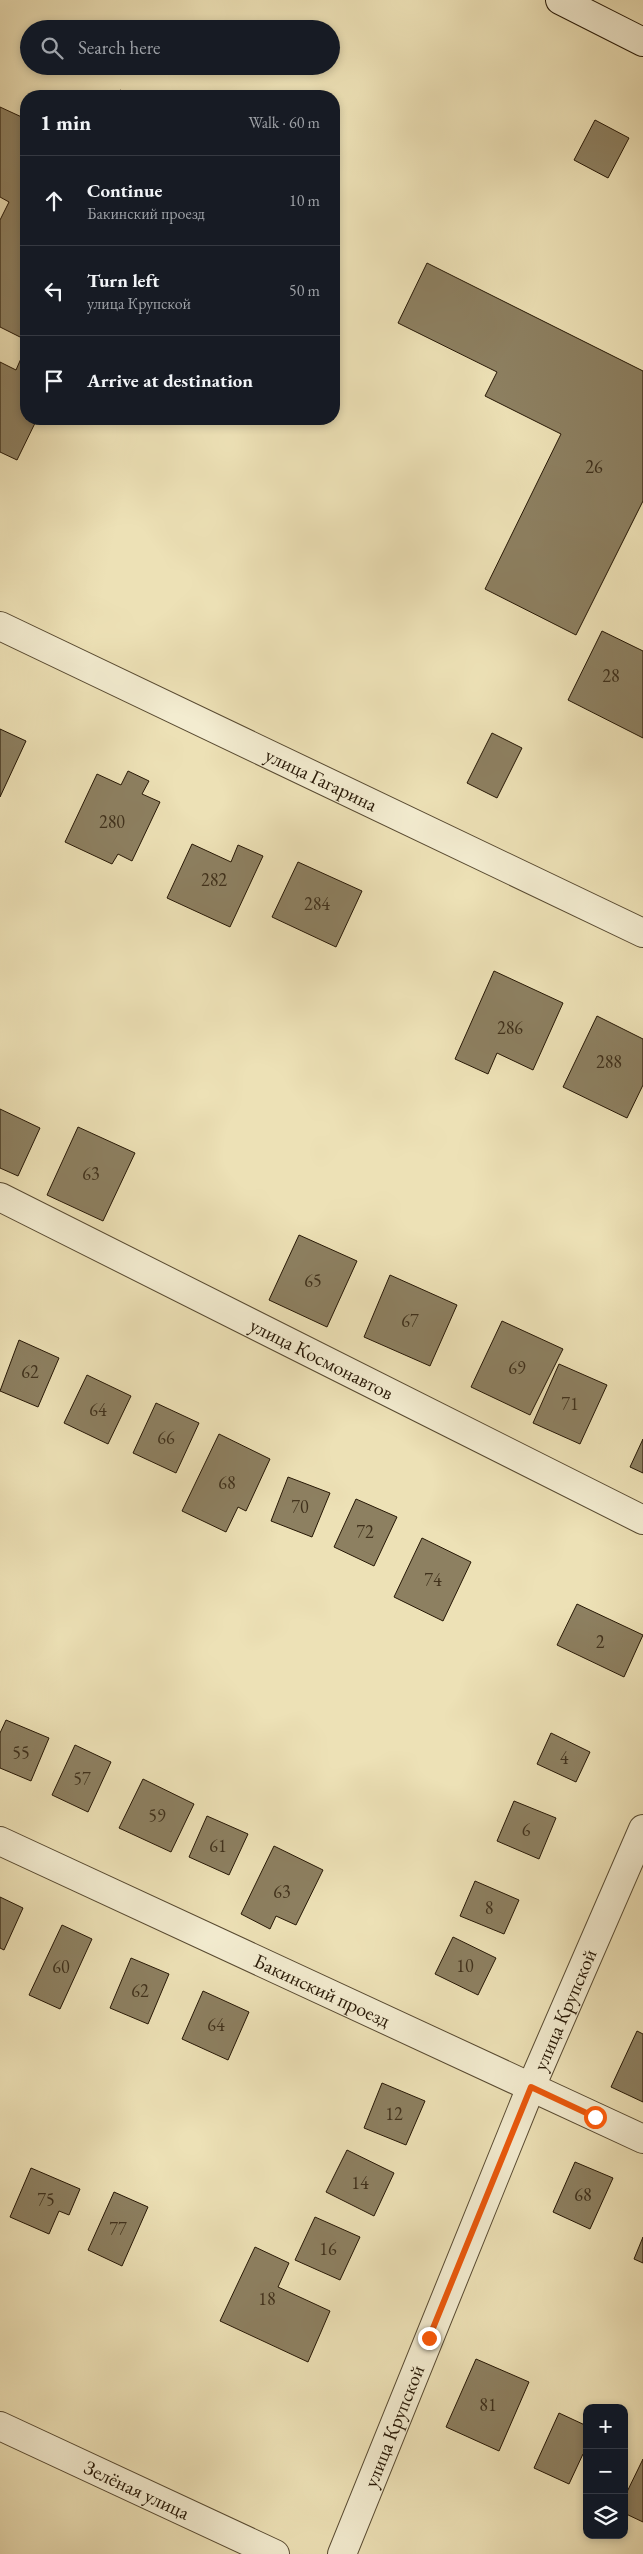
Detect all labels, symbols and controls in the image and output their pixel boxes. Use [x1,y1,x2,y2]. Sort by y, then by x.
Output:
search box [20,20,340,75]
icon: search [38,34,66,62]
text: Search here [78,35,160,60]
text: 1 min [40,109,91,136]
text: Walk · 60 m [249,112,320,133]
text: Continue [87,178,162,203]
icon: ahead [40,187,68,215]
text: 10 m [289,190,320,211]
text: Бакинский проезд [87,203,205,224]
text: Turn left [87,268,159,293]
icon: left [40,277,68,305]
text: 50 m [289,280,320,301]
text: улица Крупской [87,293,191,314]
icon: arrive [40,367,68,395]
text: Arrive at destination [87,368,253,393]
house number: 26 [585,455,603,478]
house number: 28 [602,664,620,687]
street label: улица Гагарина [261,742,382,817]
house number: 280 [99,810,125,833]
house number: 282 [201,868,227,891]
house number: 284 [304,892,330,915]
house number: 286 [497,1016,523,1039]
house number: 288 [596,1050,622,1073]
house number: 63 [82,1162,100,1185]
house number: 65 [304,1269,322,1292]
house number: 67 [401,1309,419,1332]
street label: улица Космонавтов [245,1312,398,1406]
house number: 69 [508,1356,526,1379]
house number: 62 [21,1360,39,1383]
house number: 71 [561,1392,579,1415]
house number: 64 [89,1398,107,1421]
house number: 66 [157,1426,175,1449]
house number: 68 [218,1471,236,1494]
house number: 70 [291,1495,309,1518]
house number: 72 [356,1520,374,1543]
house number: 74 [424,1568,442,1591]
house number: 2 [596,1630,605,1653]
house number: 55 [12,1741,30,1764]
house number: 4 [560,1746,569,1769]
house number: 57 [73,1767,91,1790]
house number: 59 [148,1804,166,1827]
house number: 6 [522,1818,531,1841]
house number: 61 [209,1834,227,1857]
house number: 63 [273,1880,291,1903]
house number: 8 [485,1896,493,1919]
street label: улица Крупской [527,1944,603,2075]
street label: Бакинский проезд [250,1947,394,2033]
house number: 10 [456,1954,474,1977]
house number: 60 [52,1955,70,1978]
house number: 62 [131,1979,149,2002]
house number: 64 [207,2013,225,2036]
house number: 12 [385,2102,403,2125]
route start [584,2106,607,2129]
house number: 14 [351,2171,369,2194]
house number: 68 [574,2183,592,2206]
house number: 75 [37,2188,55,2211]
house number: 77 [109,2217,127,2240]
house number: 16 [319,2237,337,2260]
house number: 18 [258,2287,276,2310]
route end [418,2327,441,2350]
street label: улица Крупской [357,2360,430,2491]
house number: 81 [479,2393,497,2416]
map controls [583,2404,628,2539]
button: + [583,2404,628,2449]
button: − [583,2449,628,2494]
street label: Зелёная улица [80,2454,194,2525]
button: layers [583,2494,628,2539]

